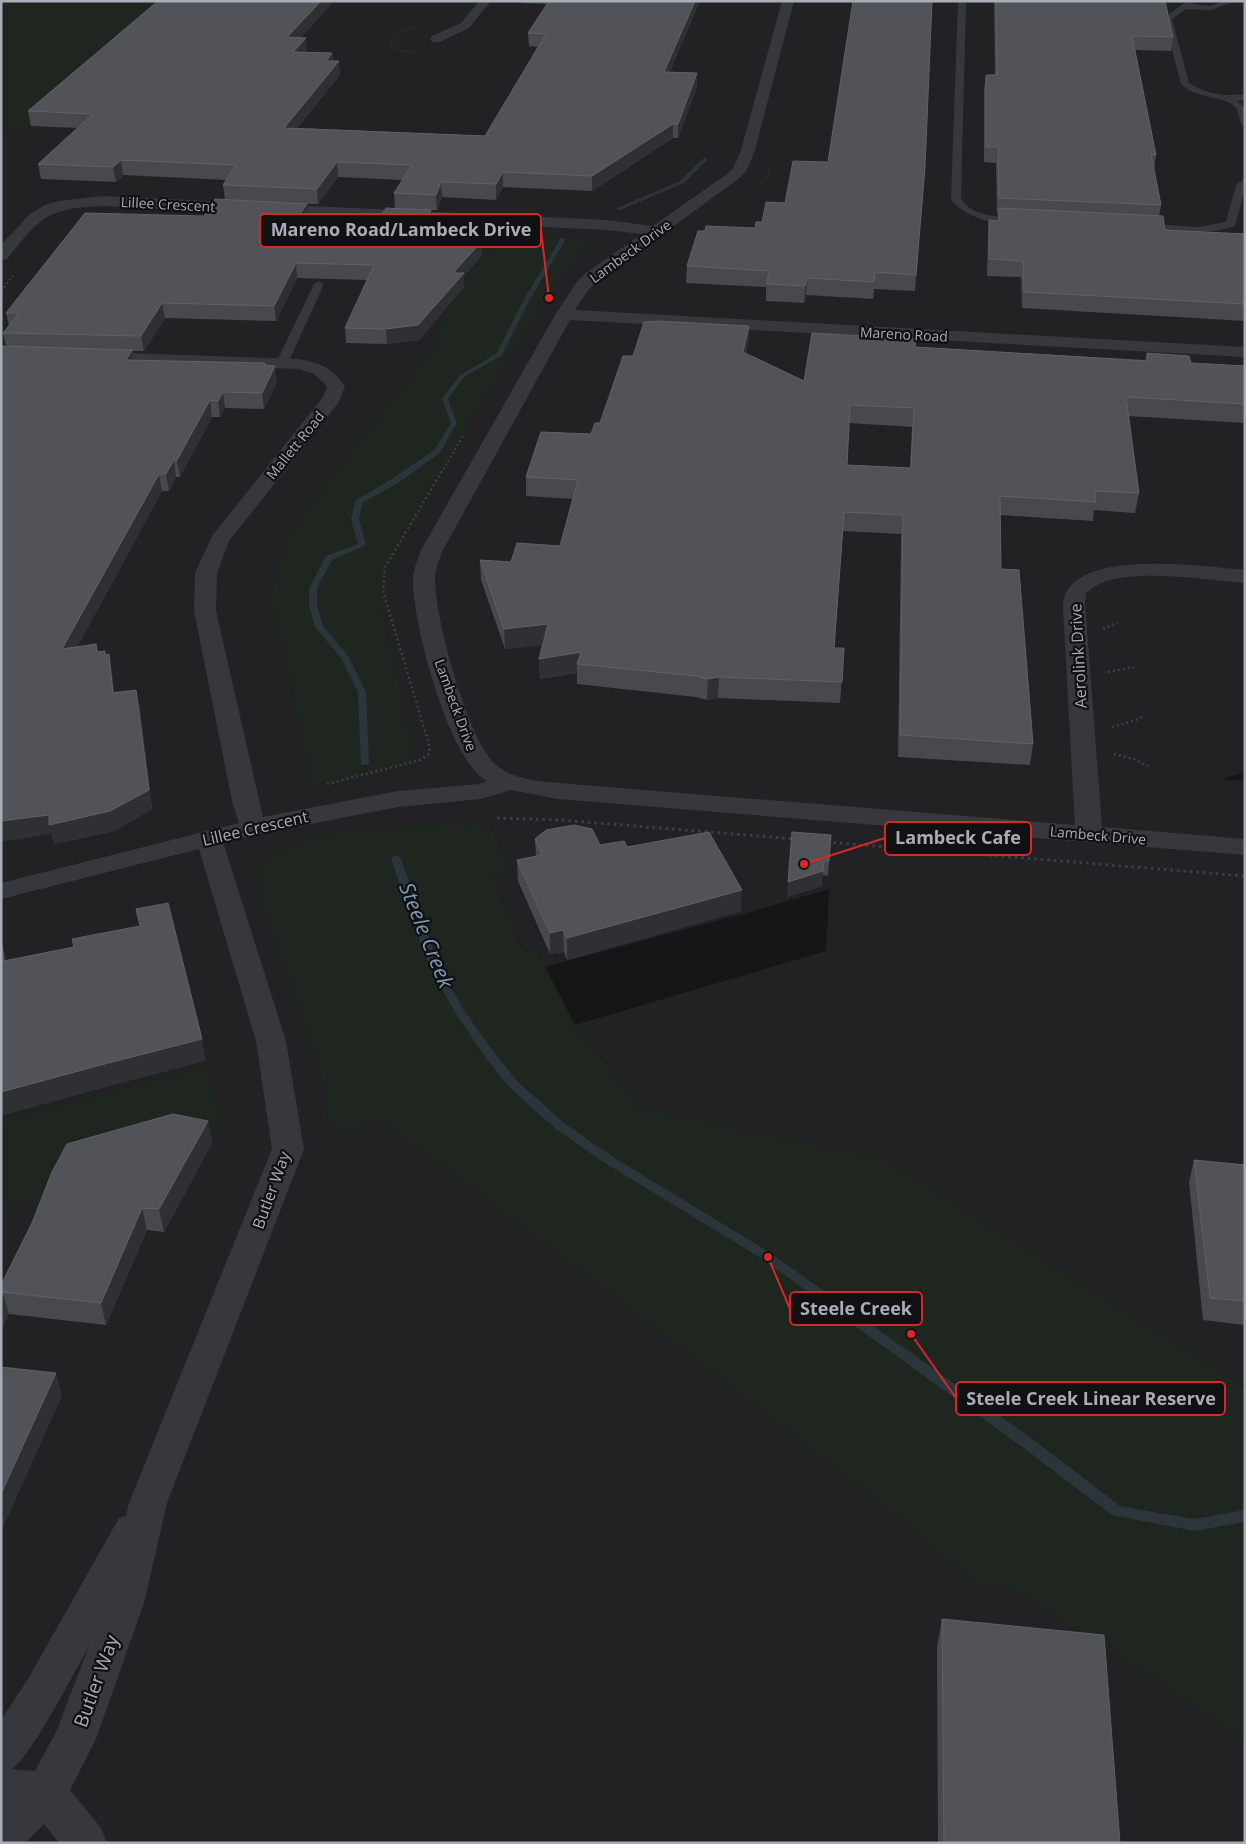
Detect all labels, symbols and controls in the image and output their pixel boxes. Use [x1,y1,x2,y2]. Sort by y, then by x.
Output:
street label: Lillee Crescent [120,192,216,216]
callout: Mareno Road/Lambeck Drive [260,214,541,247]
street label: Lambeck Drive [585,215,675,287]
text: Mareno Road/Lambeck Drive [271,217,531,241]
street label: Mareno Road [860,322,948,346]
street label: Mallett Road [262,407,328,483]
street label: Aerolink Drive [1064,603,1092,709]
street label: Lambeck Drive [431,656,481,754]
street label: Lillee Crescent [200,805,310,851]
street label: Lambeck Drive [1049,821,1147,849]
callout: Lambeck Cafe [885,822,1031,855]
text: Lambeck Cafe [895,825,1021,849]
water label: Steele Creek [393,878,461,993]
street label: Butler Way [247,1147,296,1232]
callout: Steele Creek [790,1292,922,1325]
text: Steele Creek [800,1296,913,1320]
callout: Steele Creek Linear Reserve [956,1382,1225,1415]
text: Steele Creek Linear Reserve [966,1386,1216,1410]
street label: Butler Way [67,1631,125,1731]

